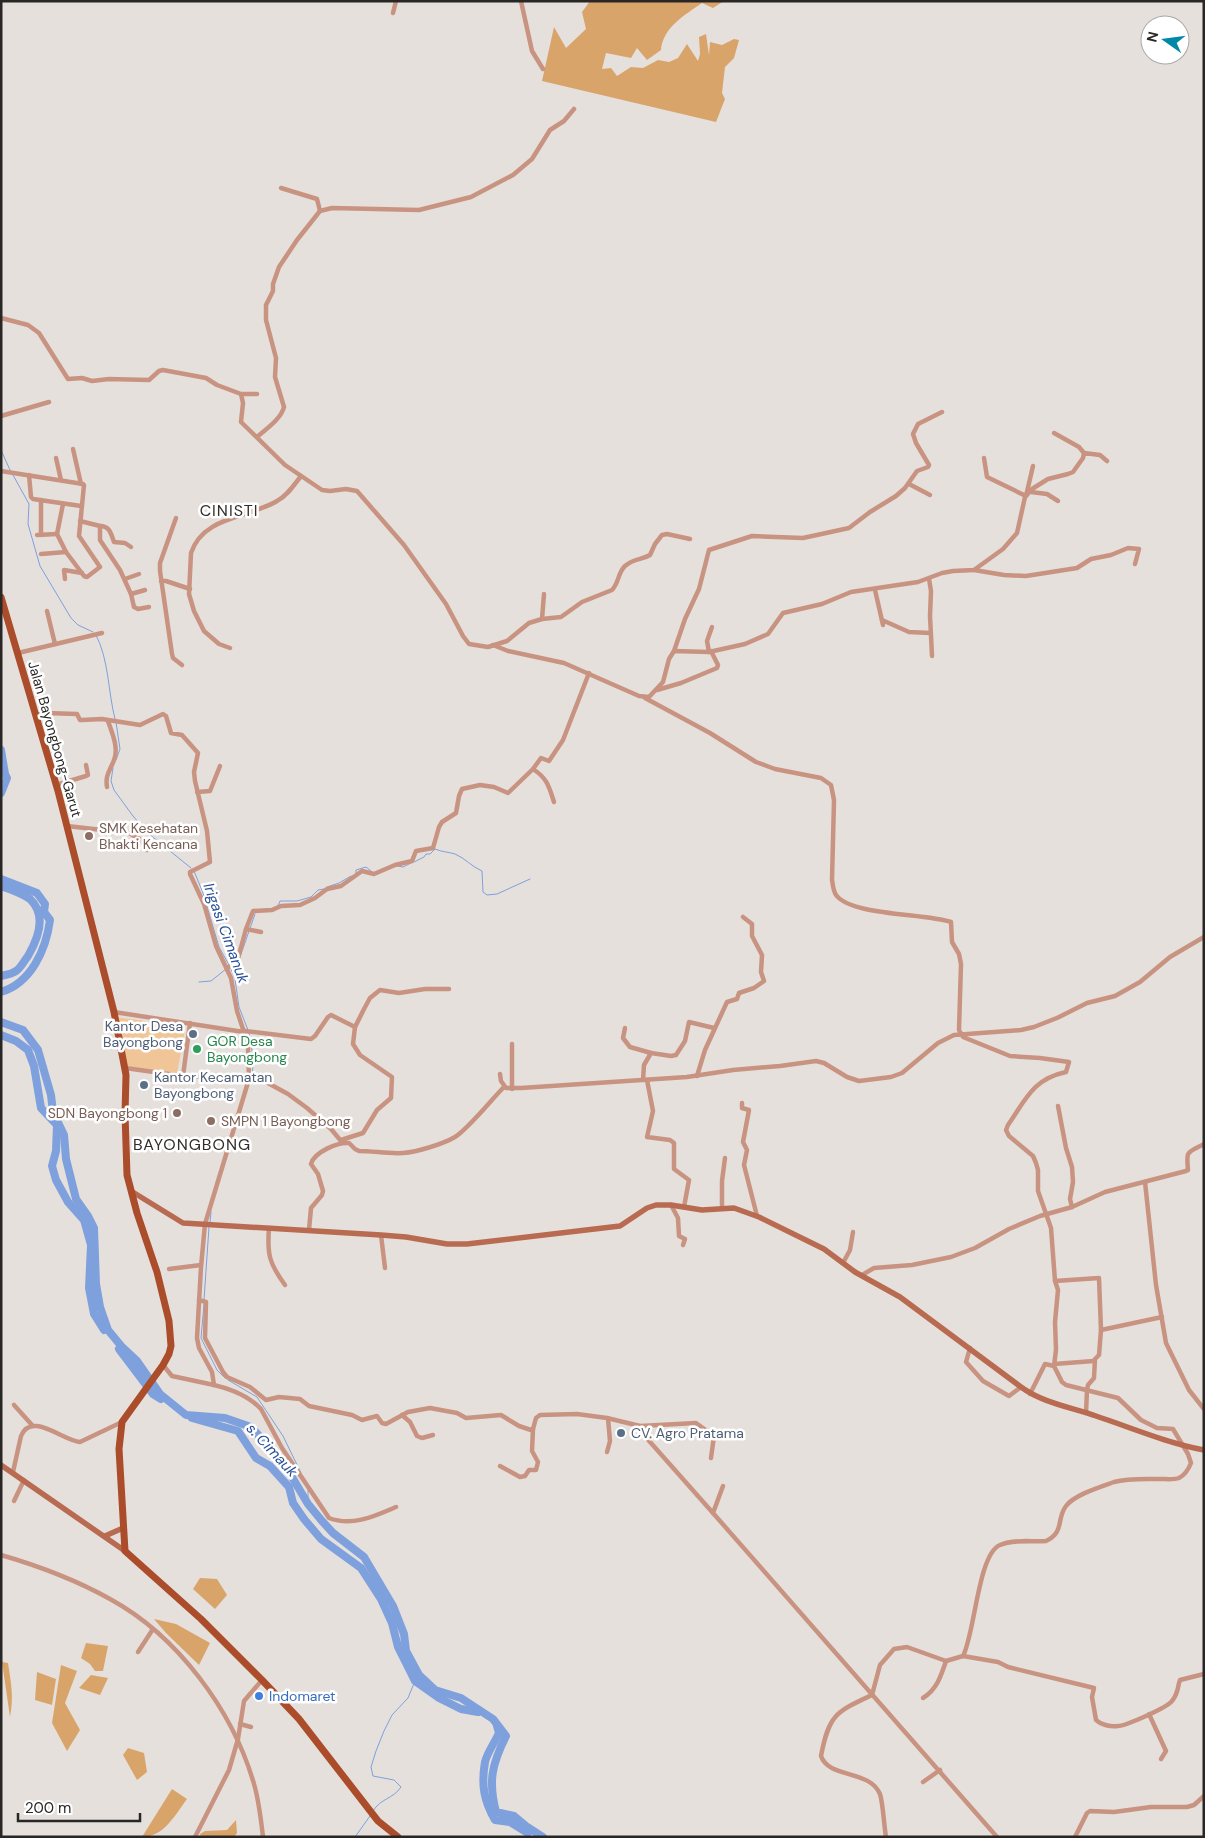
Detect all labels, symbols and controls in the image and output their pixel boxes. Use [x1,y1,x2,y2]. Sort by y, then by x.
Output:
north arrow [1140,15,1190,65]
text: N [1142,30,1162,44]
district label: CINISTI [200,500,258,521]
street label: Jalan Bayongbong-Garut [24,659,86,819]
place label: SMK Kesehatan Bhakti Kencana [99,819,198,853]
marker: SMK Kesehatan Bhakti Kencana [83,830,95,842]
water label: Irigasi Cimanuk [199,880,254,986]
place label: Kantor Desa Bayongbong [103,1017,183,1051]
marker: Kantor Desa Bayongbong [187,1028,199,1040]
place label: GOR Desa Bayongbong [207,1032,287,1066]
marker: GOR Desa Bayongbong [191,1043,203,1055]
place label: Kantor Kecamatan Bayongbong [154,1068,272,1102]
marker: Kantor Kecamatan Bayongbong [138,1079,150,1091]
place label: SDN Bayongbong 1 [48,1104,167,1122]
marker: SDN Bayongbong 1 [171,1107,183,1119]
place label: SMPN 1 Bayongbong [221,1112,351,1130]
marker: SMPN 1 Bayongbong [205,1115,217,1127]
district label: BAYONGBONG [133,1134,251,1155]
water label: s. Cimauk [242,1419,302,1482]
place label: CV. Agro Pratama [631,1424,744,1442]
marker: CV. Agro Pratama [615,1427,627,1439]
place label: Indomaret [269,1687,336,1705]
marker: Indomaret [253,1690,265,1702]
scale bar [18,1790,140,1822]
text: 200 m [25,1798,71,1818]

